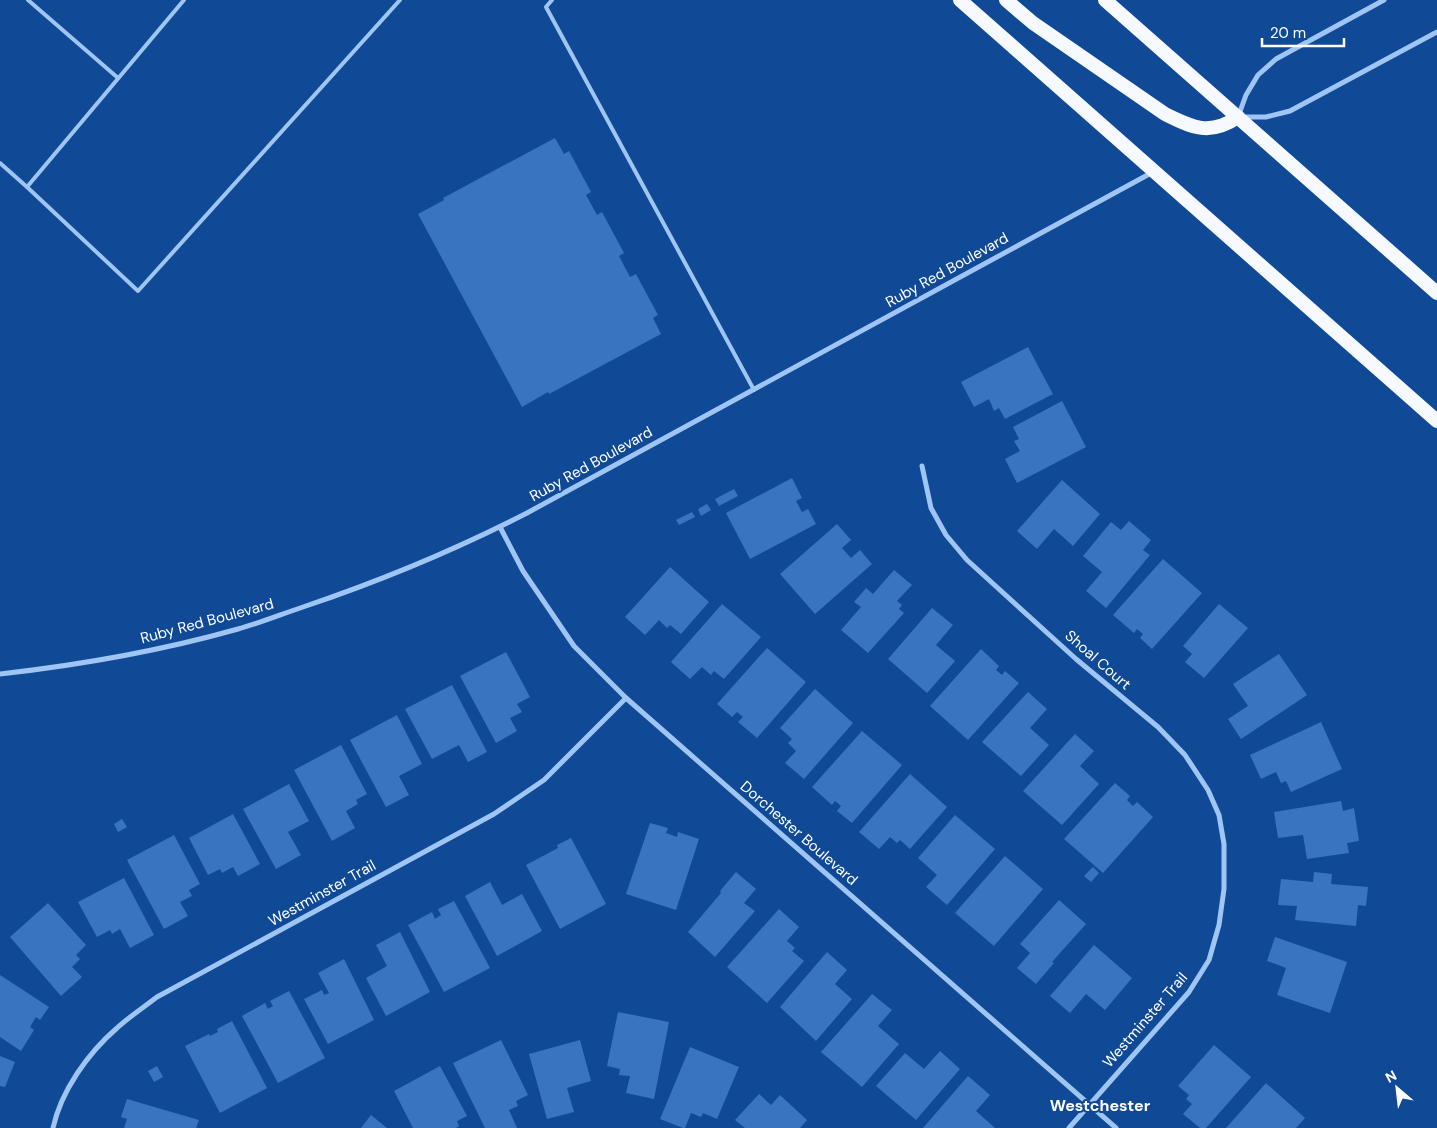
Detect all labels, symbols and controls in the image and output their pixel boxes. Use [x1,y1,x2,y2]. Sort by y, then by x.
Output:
scale bar [1262,15,1344,47]
text: 20 m [1270,23,1306,43]
street label: Ruby Red Boulevard [882,228,1012,312]
street label: Ruby Red Boulevard [526,422,656,506]
street label: Ruby Red Boulevard [138,594,276,648]
street label: Shoal Court [1061,626,1135,694]
street label: Dorchester Boulevard [736,776,862,890]
street label: Westminster Trail [265,855,379,931]
street label: Westminster Trail [1098,968,1192,1072]
north arrow [1372,1063,1422,1113]
text: N [1382,1066,1400,1087]
district label: Westchester [1050,1095,1151,1116]

